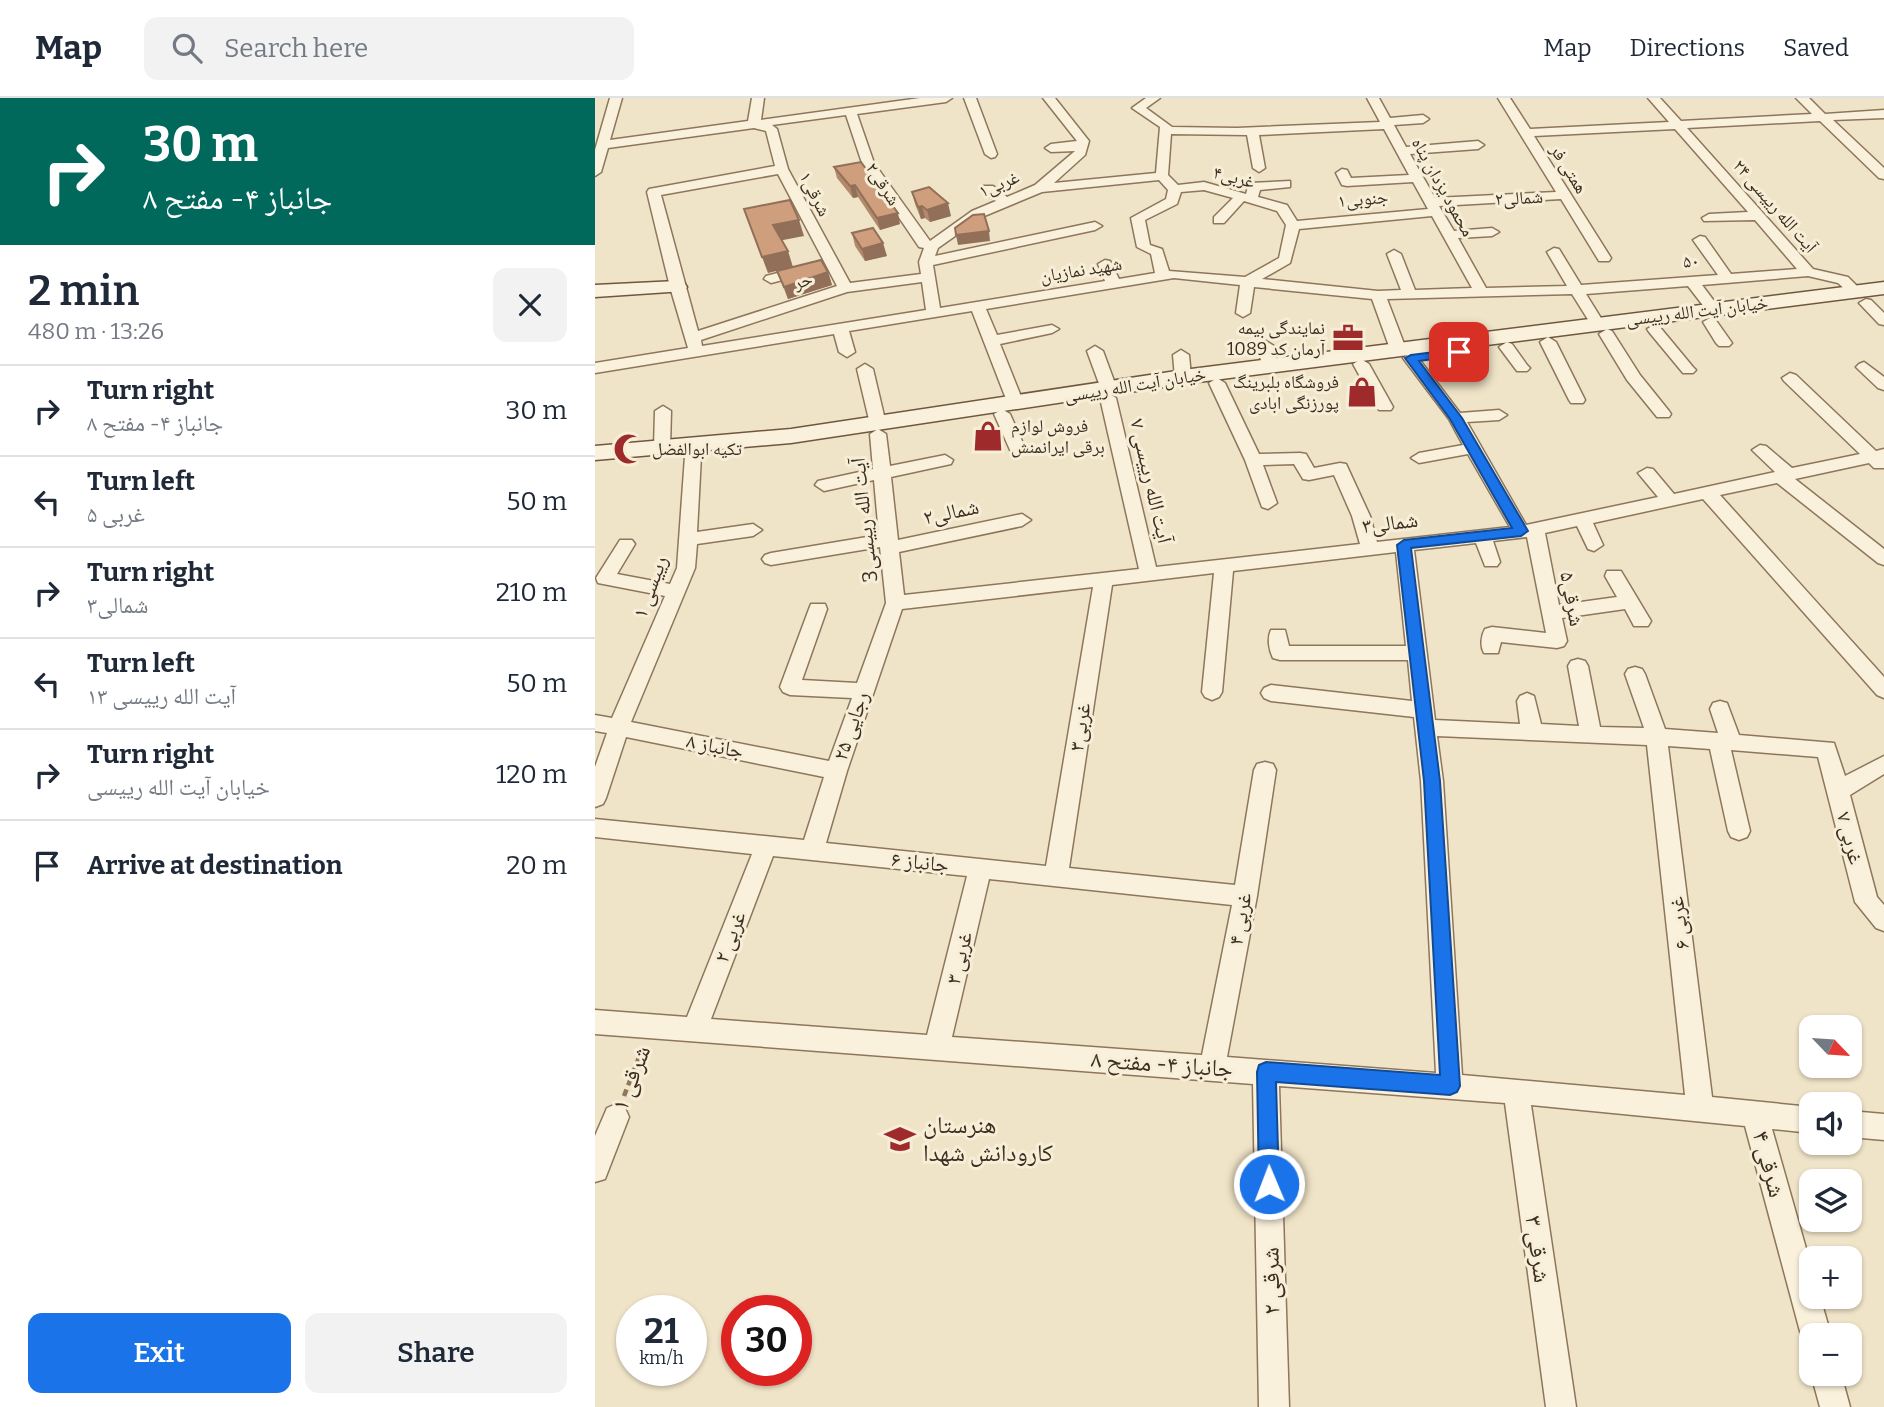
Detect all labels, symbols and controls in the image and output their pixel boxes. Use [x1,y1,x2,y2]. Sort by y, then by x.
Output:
search box [144,17,634,80]
text: Map [35,28,102,68]
icon: search [168,29,206,67]
text: Search here [224,33,368,64]
text: Map [1543,34,1592,62]
text: Directions [1630,34,1745,62]
text: Saved [1783,34,1849,62]
text: 30 m [143,115,258,174]
icon: right [28,126,119,217]
street label: محمود یزدان پناه [1407,134,1479,240]
street label: همتی فر [1545,139,1593,198]
street label: آیت الله رییسی ۲۴ [1728,155,1822,258]
street label: شرقی۲ [861,158,905,210]
street label: غربی۴ [1211,161,1257,193]
street label: غربی۱ [975,166,1023,202]
street label: شرقی۱ [794,168,836,220]
text: جانباز ۴- مفتح ۸ [143,179,332,217]
street label: جنوبی۱ [1337,186,1389,212]
street label: شمالی۲ [1494,186,1544,210]
street label: ۵۰ [1682,249,1700,273]
street label: شهید نمازیان [1039,253,1123,287]
text: 2 min [28,266,139,316]
button: close [493,268,567,342]
street label: حر [790,268,815,295]
street label: خیابان آیت الله رییسی [1625,291,1769,331]
text: 480 m · 13:26 [28,317,164,345]
place label: نمایندگی بیمه آرمان کد 1089 [1227,317,1325,360]
office icon: نمایندگی بیمه آرمان کد 1089 [1331,321,1365,355]
pin [1429,322,1489,382]
icon: arrive [1440,333,1478,371]
street label: خیابان آیت الله رییسی [1063,363,1207,407]
place label: فروشگاه بلبرینگ پورزنگی ابادی [1233,371,1339,414]
text: Turn right [87,375,214,406]
shop icon: فروشگاه بلبرینگ پورزنگی ابادی [1345,375,1379,409]
icon: right [28,392,66,430]
text: 30 m [506,395,567,426]
text: جانباز ۴- مفتح ۸ [87,409,223,437]
place label: فروش لوازم برقی ایرانمنش [1011,415,1105,458]
street label: آیت الله رییسی ۷ [1124,416,1178,546]
shop icon: فروش لوازم برقی ایرانمنش [971,419,1005,453]
mosque icon: تکیه ابوالفضل [612,432,646,466]
place label: تکیه ابوالفضل [652,438,742,460]
street label: آیت الله رییسی3 [844,456,883,584]
text: Turn left [87,466,195,497]
icon: left [28,483,66,521]
text: 50 m [506,486,567,517]
street label: شمالی۲ [921,493,981,531]
text: غربی ۵ [87,500,145,528]
street label: شمالی۳ [1361,507,1419,539]
street label: رییسی ۱ [627,552,673,622]
text: Turn right [87,557,214,588]
street label: شرقی۵ [1554,570,1590,628]
icon: right [28,574,66,612]
text: 210 m [496,577,567,608]
text: شمالی۳ [87,591,148,619]
text: Turn left [87,648,195,679]
icon: left [28,665,66,703]
text: 50 m [506,668,567,699]
text: آیت الله رییسی ۱۳ [87,682,236,710]
street label: رجایی ۲۵ [827,688,875,764]
street label: غربی۳ [1063,701,1097,753]
street label: جانباز ۸ [684,728,746,764]
text: Turn right [87,739,214,770]
icon: right [28,756,66,794]
text: 120 m [496,759,567,790]
text: خیابان آیت الله رییسی [87,773,270,801]
street label: غربی ۷ [1831,809,1870,867]
street label: جانباز ۶ [890,846,950,878]
icon: arrive [28,847,66,885]
text: Arrive at destination [87,850,342,881]
text: 20 m [506,850,567,881]
street label: غربی ۴ [1223,890,1257,947]
street label: غربی ۶ [1663,895,1695,951]
street label: غربی ۲ [708,907,752,966]
street label: غربی ۳ [940,929,978,987]
north arrow [1799,1015,1862,1078]
map controls [1799,1015,1862,1386]
street label: شرقی ۱ [606,1041,656,1115]
street label: جانباز ۴- مفتح ۸ [1090,1045,1234,1084]
button: sound [1799,1092,1862,1155]
place label: هنرستان کارودانش شهدا [923,1111,1053,1167]
school or university icon: هنرستان کارودانش شهدا [883,1122,917,1156]
street label: شرقی ۴ [1747,1128,1791,1200]
position arrow [1232,1147,1306,1221]
button: layers [1799,1169,1862,1232]
street label: شرقی ۳ [1519,1214,1557,1284]
button: + [1799,1246,1862,1309]
street label: شرقی ۲ [1256,1247,1286,1315]
speed limit sign: 30 [721,1295,812,1386]
text: 21 [644,1310,679,1352]
button: Exit [28,1313,291,1393]
button: Share [305,1313,567,1393]
button: − [1799,1323,1862,1386]
text: km/h [639,1347,684,1369]

